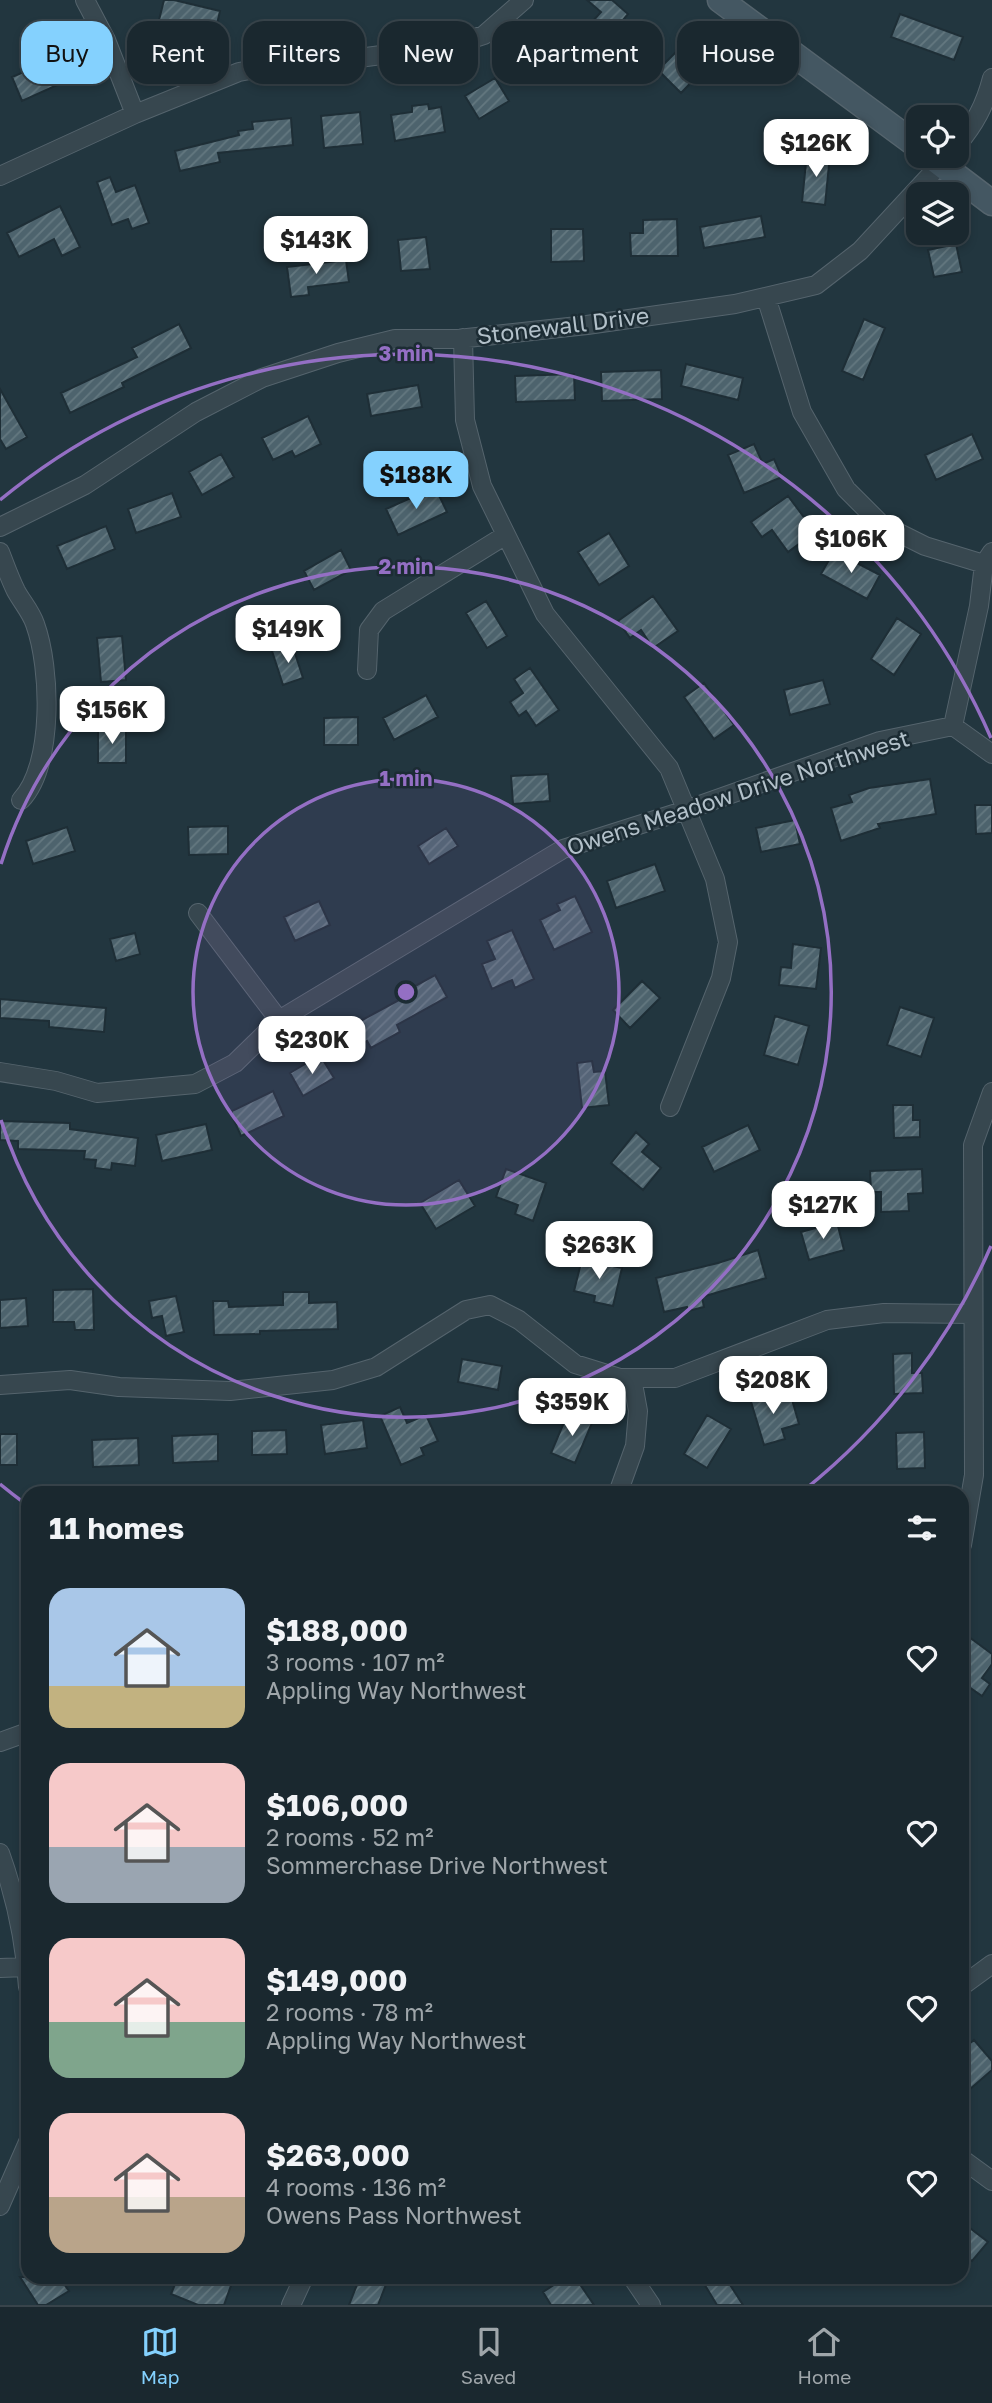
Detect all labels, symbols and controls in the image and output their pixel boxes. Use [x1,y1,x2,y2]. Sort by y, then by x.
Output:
chip: Buy [21,21,113,84]
chip: Rent [127,21,229,84]
chip: Filters [243,21,365,84]
chip: New [379,21,478,84]
chip: Apartment [492,21,663,84]
chip: House [677,21,799,84]
map controls [906,105,969,245]
button: locate [906,105,969,168]
pin: $126K [767,120,865,179]
text: $126K [780,128,852,156]
button: layers [906,182,969,245]
pin: $143K [267,216,365,276]
text: $143K [280,225,352,253]
street label: Stonewall Drive [475,301,651,349]
text: 3 min [379,340,433,366]
pin: $188K [367,452,465,511]
text: $188K [379,460,453,488]
pin: $106K [802,516,900,575]
text: $106K [814,524,888,552]
text: 2 min [379,553,433,579]
pin: $149K [239,606,337,665]
text: $149K [252,614,324,642]
pin: $156K [63,686,161,746]
text: $156K [76,695,148,723]
street label: Owens Meadow Drive Northwest [563,723,913,861]
text: 1 min [380,765,432,791]
centre of rings [394,980,418,1004]
pin: $230K [263,1016,361,1076]
text: $230K [274,1025,350,1053]
pin: $127K [774,1182,872,1241]
text: $127K [788,1190,858,1218]
pin: $263K [550,1222,648,1281]
text: $263K [562,1230,636,1258]
pin: $208K [724,1356,822,1416]
text: $208K [735,1365,811,1393]
pin: $359K [523,1378,621,1438]
text: $359K [535,1387,609,1415]
icon: filters [903,1509,941,1547]
text: 11 homes [49,1510,184,1546]
text: $188,000 [266,1612,408,1648]
icon: home [105,1616,189,1700]
icon: heart [903,1639,941,1677]
text: 3 rooms · 107 m² [266,1648,444,1676]
text: Appling Way Northwest [266,1676,527,1704]
text: $106,000 [266,1787,408,1823]
icon: home [105,1791,189,1875]
icon: heart [903,1814,941,1852]
text: 2 rooms · 52 m² [266,1823,433,1851]
text: Sommerchase Drive Northwest [266,1851,608,1879]
text: $149,000 [266,1962,407,1998]
icon: home [105,1966,189,2050]
icon: heart [903,1989,941,2027]
text: 2 rooms · 78 m² [266,1998,433,2026]
text: Appling Way Northwest [266,2026,527,2054]
text: $263,000 [266,2137,410,2173]
icon: home [105,2141,189,2225]
icon: heart [903,2164,941,2202]
text: 4 rooms · 136 m² [266,2173,446,2201]
text: Owens Pass Northwest [266,2201,522,2229]
tab: Map [141,2323,179,2388]
tab: Saved [461,2323,516,2388]
tab: Home [798,2323,851,2388]

